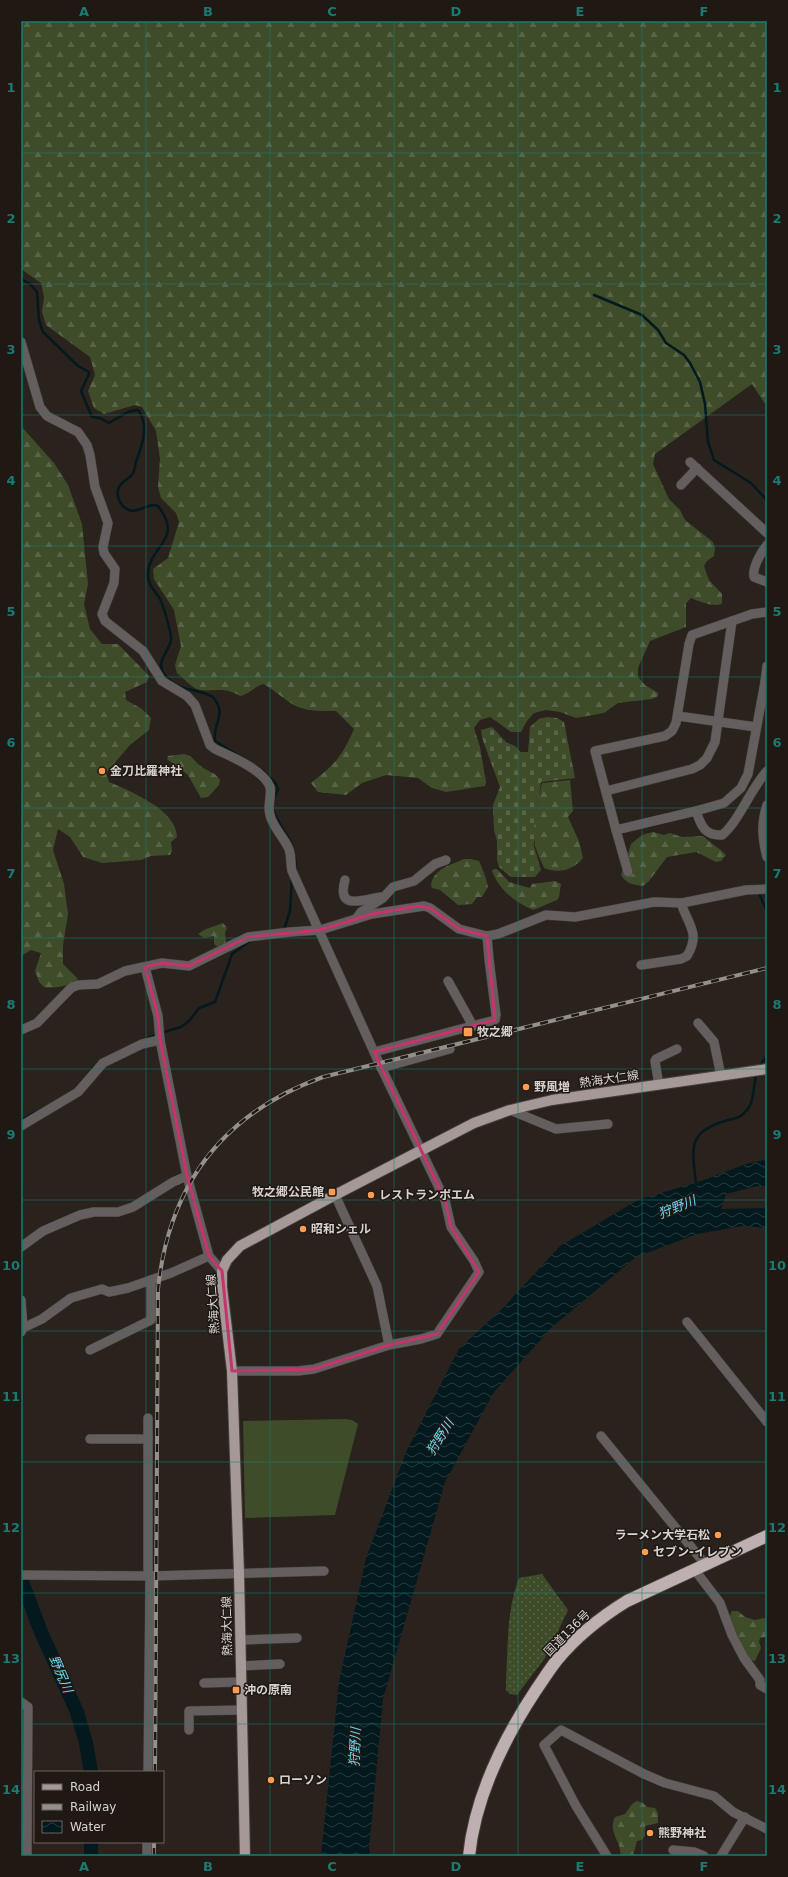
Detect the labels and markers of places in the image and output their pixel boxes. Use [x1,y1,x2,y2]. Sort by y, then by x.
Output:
place label: 金刀比羅神社 [110,764,182,778]
marker: 金刀比羅神社 [97,766,107,776]
place label: 牧之郷 [477,1025,513,1039]
marker: 牧之郷 [462,1026,474,1038]
place label: 野風増 [534,1080,570,1094]
marker: 野風増 [521,1082,531,1092]
place label: 牧之郷公民館 [252,1185,324,1199]
marker: 牧之郷公民館 [327,1187,337,1197]
place label: レストランポエム [379,1188,475,1202]
marker: レストランポエム [366,1190,376,1200]
place label: 昭和シェル [311,1222,371,1236]
marker: 昭和シェル [298,1224,308,1234]
place label: ラーメン大学石松 [614,1528,710,1542]
marker: ラーメン大学石松 [713,1530,723,1540]
place label: セブン-イレブン [653,1545,742,1559]
marker: セブン-イレブン [640,1547,650,1557]
place label: 沖の原南 [244,1683,292,1697]
marker: 沖の原南 [231,1685,241,1695]
place label: ローソン [279,1773,327,1787]
marker: ローソン [266,1775,276,1785]
place label: 熊野神社 [658,1826,706,1840]
marker: 熊野神社 [645,1828,655,1838]

